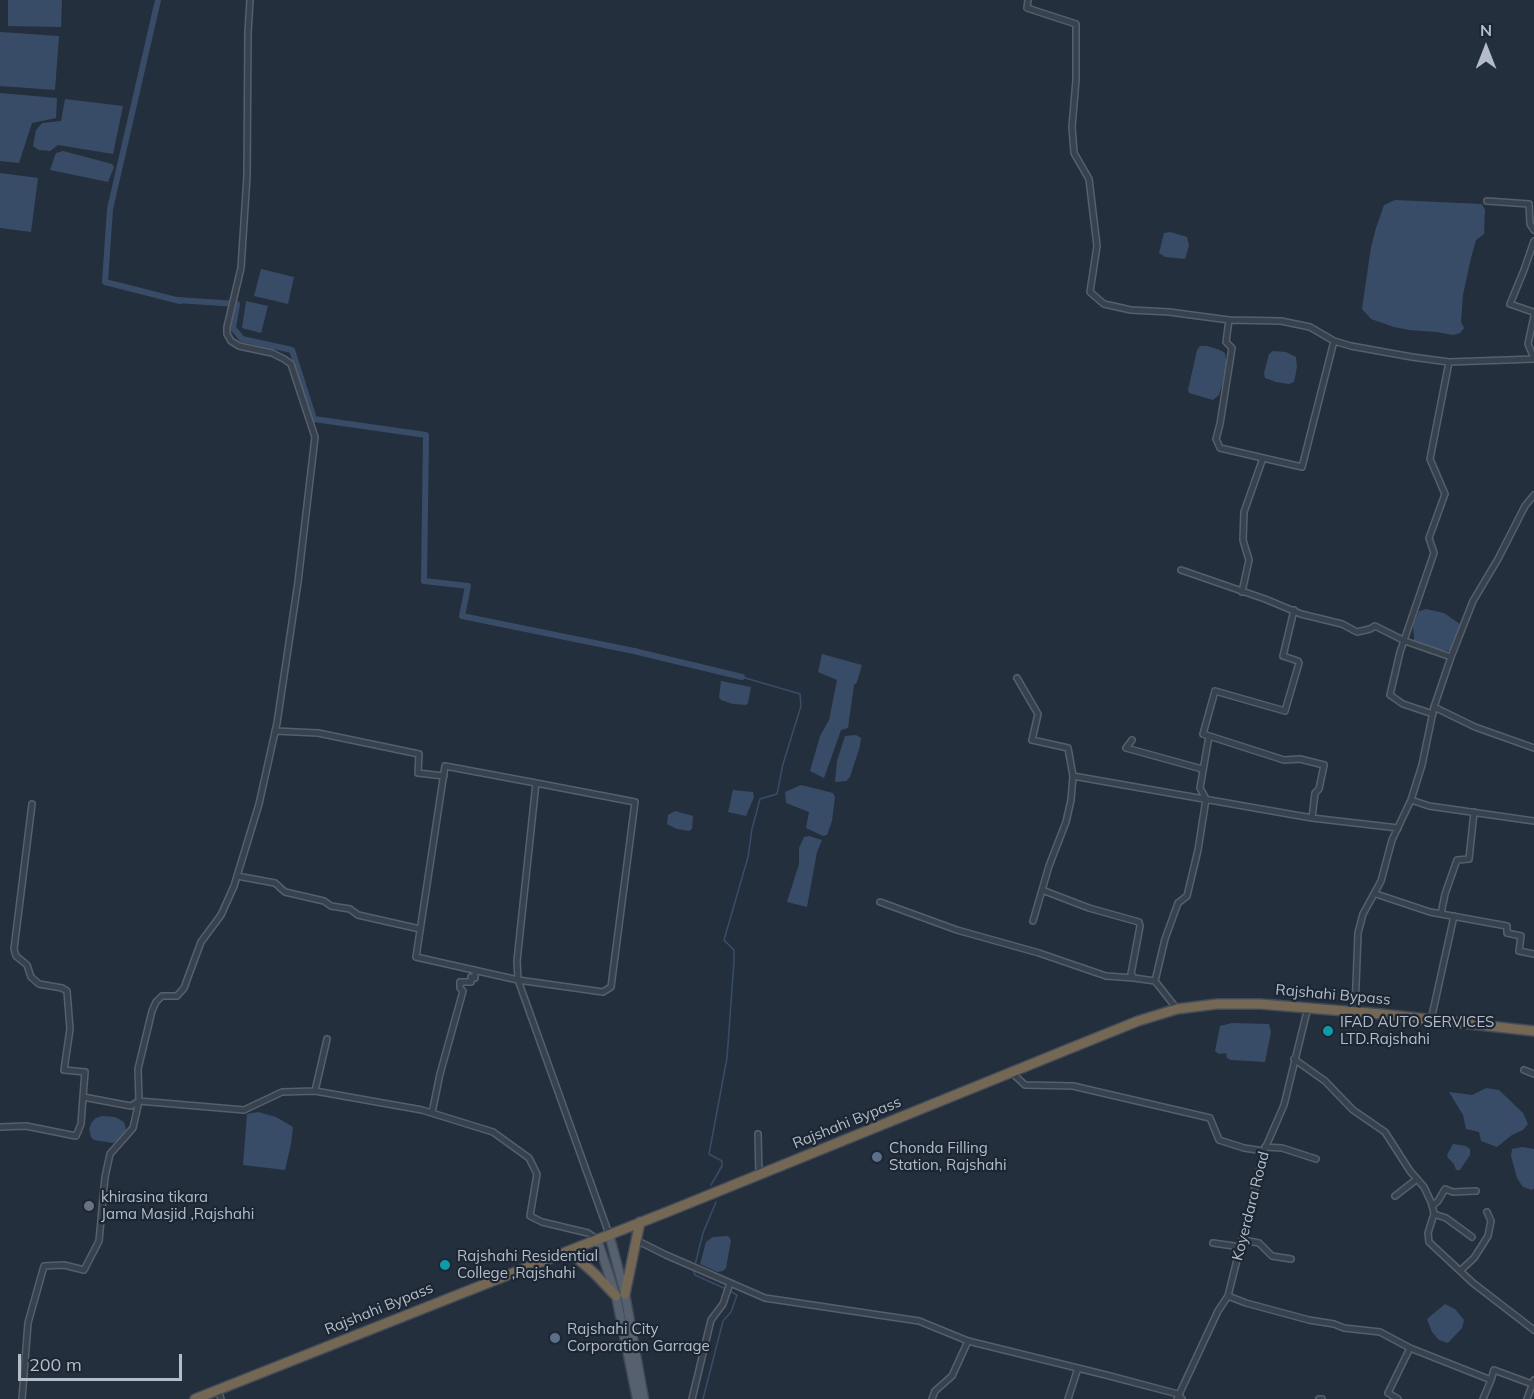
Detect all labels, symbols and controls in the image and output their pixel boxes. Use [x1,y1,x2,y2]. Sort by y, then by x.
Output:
north arrow [1456,18,1516,78]
text: N [1480,20,1492,40]
street label: Rajshahi Bypass [1275,981,1391,1009]
place label: IFAD AUTO SERVICES LTD.Rajshahi [1340,1013,1494,1048]
marker: IFAD AUTO SERVICES LTD.Rajshahi [1321,1024,1335,1038]
street label: Rajshahi Bypass [790,1093,904,1153]
place label: Chonda Filling Station, Rajshahi [889,1139,1007,1174]
street label: Koyerdara Road [1229,1149,1273,1263]
marker: Chonda Filling Station, Rajshahi [870,1150,884,1164]
place label: khirasina tikara Jama Masjid ,Rajshahi [101,1188,254,1223]
marker: khirasina tikara Jama Masjid ,Rajshahi [82,1199,96,1213]
place label: Rajshahi Residential College ,Rajshahi [457,1247,598,1282]
marker: Rajshahi Residential College ,Rajshahi [438,1258,452,1272]
street label: Rajshahi Bypass [322,1279,436,1339]
place label: Rajshahi City Corporation Garrage [567,1320,710,1355]
marker: Rajshahi City Corporation Garrage [548,1331,562,1345]
scale bar [21,1342,184,1380]
text: 200 m [29,1353,82,1376]

